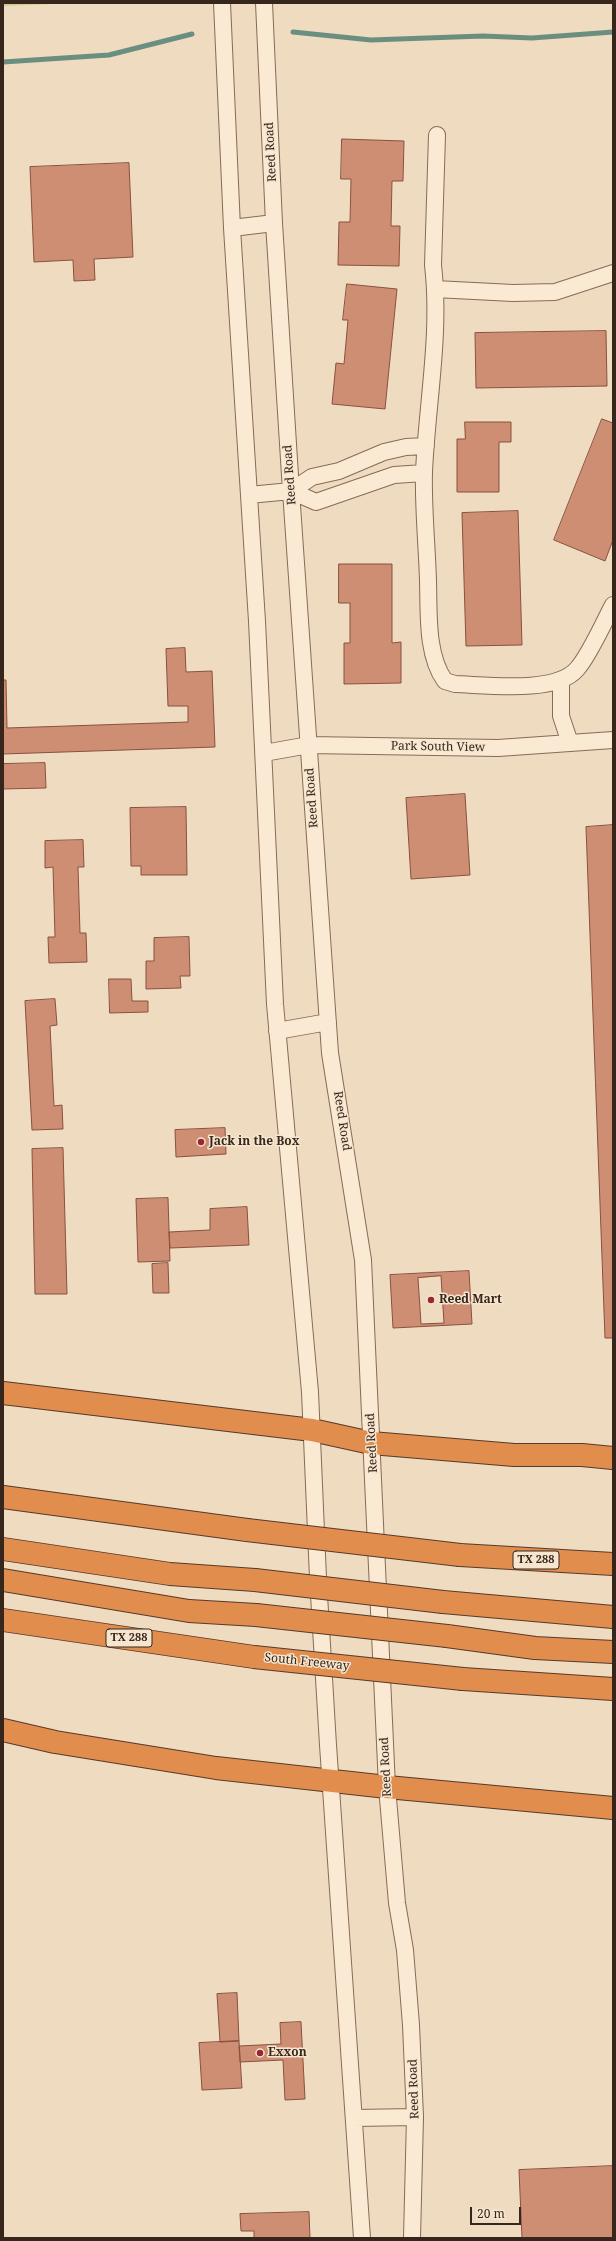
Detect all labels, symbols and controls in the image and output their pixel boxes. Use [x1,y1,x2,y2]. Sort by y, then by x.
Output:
street label: Reed Road [262,122,280,182]
street label: Reed Road [281,445,299,505]
street label: Park South View [391,739,485,755]
street label: Reed Road [303,768,321,828]
street label: Reed Road [330,1090,354,1152]
place label: Jack in the Box [209,1135,299,1149]
marker: Jack in the Box [196,1137,206,1147]
place label: Reed Mart [439,1293,502,1307]
marker: Reed Mart [426,1295,436,1305]
street label: Reed Road [363,1413,381,1473]
road number: TX 288 [513,1551,559,1569]
road number: TX 288 [106,1629,152,1647]
street label: South Freeway [264,1650,350,1674]
street label: Reed Road [377,1737,395,1797]
place label: Exxon [268,2046,307,2060]
marker: Exxon [255,2048,265,2058]
street label: Reed Road [406,2059,422,2119]
scale bar [472,2199,523,2225]
text: 20 m [477,2205,505,2222]

